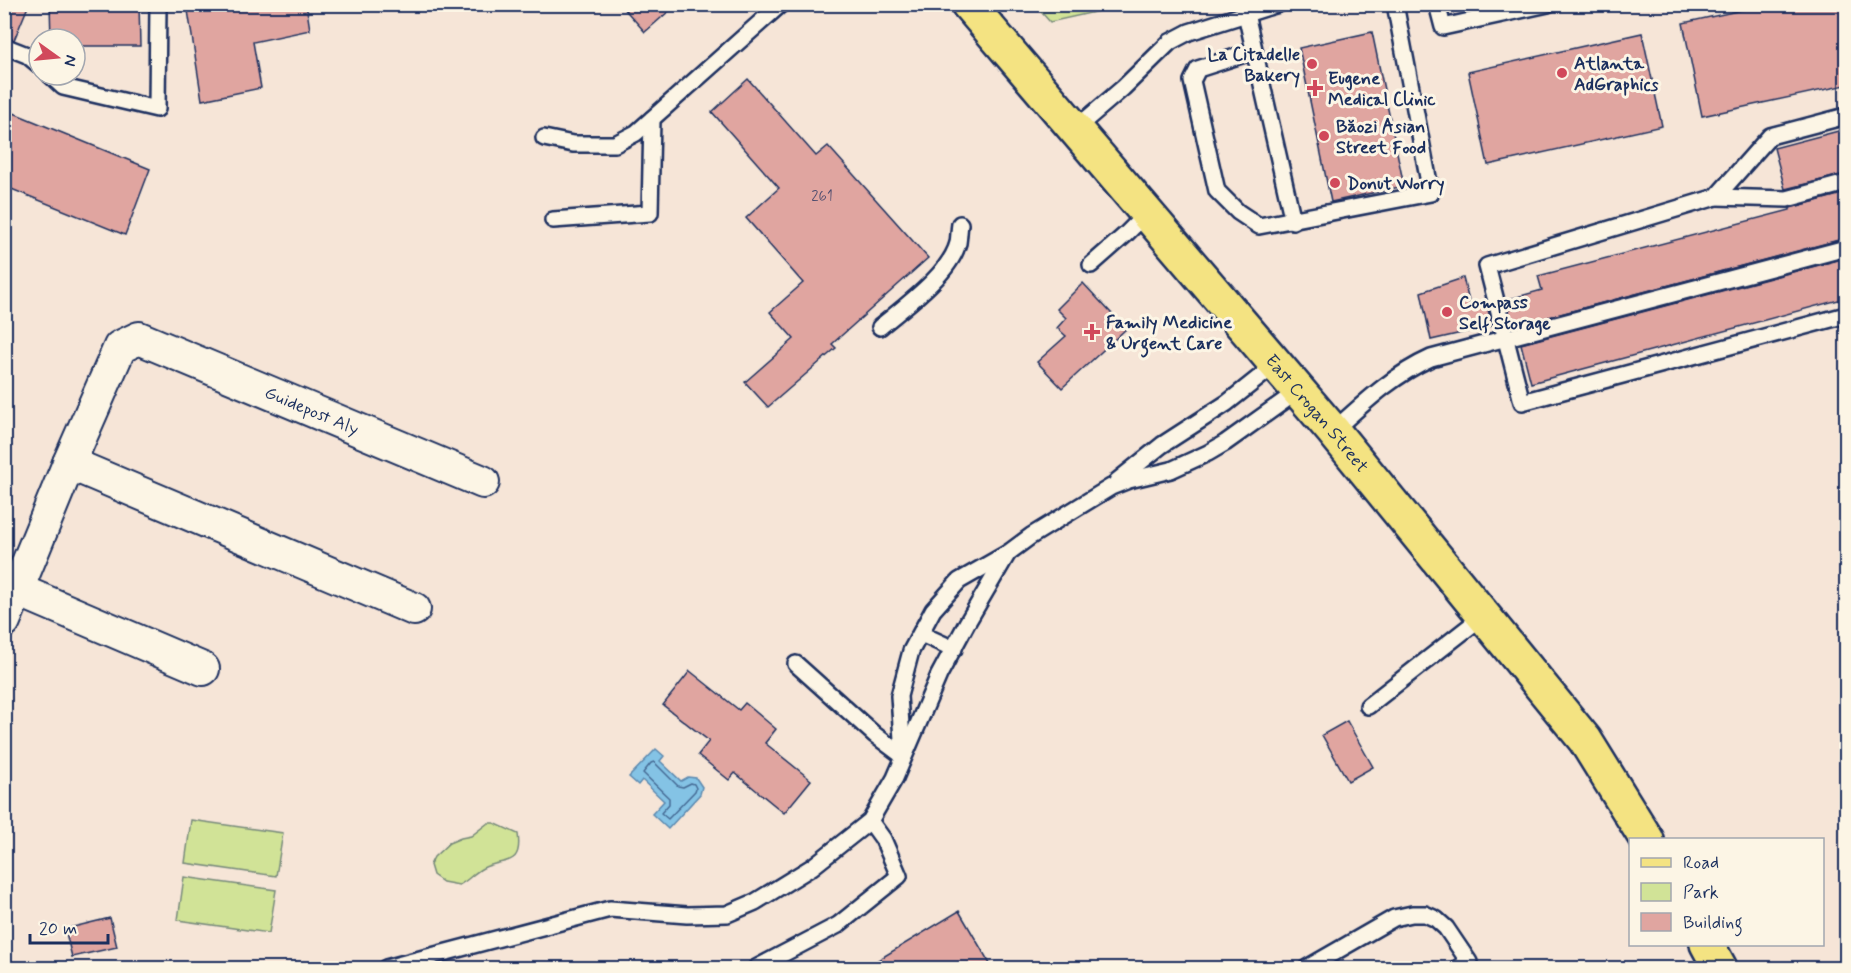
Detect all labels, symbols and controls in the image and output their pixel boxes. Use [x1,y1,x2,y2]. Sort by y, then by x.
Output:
north arrow [27,27,87,87]
place label: La Citadelle Bakery [1207,43,1300,88]
place label: Atlanta AdGraphics [1574,52,1659,97]
text: N [59,53,82,68]
marker: La Citadelle Bakery [1305,57,1319,71]
marker: Atlanta AdGraphics [1555,66,1569,80]
place label: Eugene Medical Clinic [1328,67,1436,112]
marker: Eugene Medical Clinic [1306,79,1324,97]
place label: Băozi Asian Street Food [1336,115,1426,160]
marker: Băozi Asian Street Food [1317,129,1331,143]
place label: Donut Worry [1347,172,1444,196]
marker: Donut Worry [1328,176,1342,190]
house number: 261 [811,187,833,207]
place label: Compass Self Storage [1459,291,1551,336]
marker: Compass Self Storage [1440,305,1454,319]
place label: Family Medicine & Urgent Care [1106,311,1232,358]
marker: Family Medicine & Urgent Care [1083,323,1101,341]
street label: East Crogan Street [1259,349,1373,478]
street label: Guidepost Aly [261,381,362,442]
legend [1629,838,1824,946]
text: Road [1683,851,1719,875]
text: Park [1683,881,1719,905]
scale bar [30,907,108,945]
text: Building [1683,911,1743,937]
text: 20 m [39,917,77,941]

